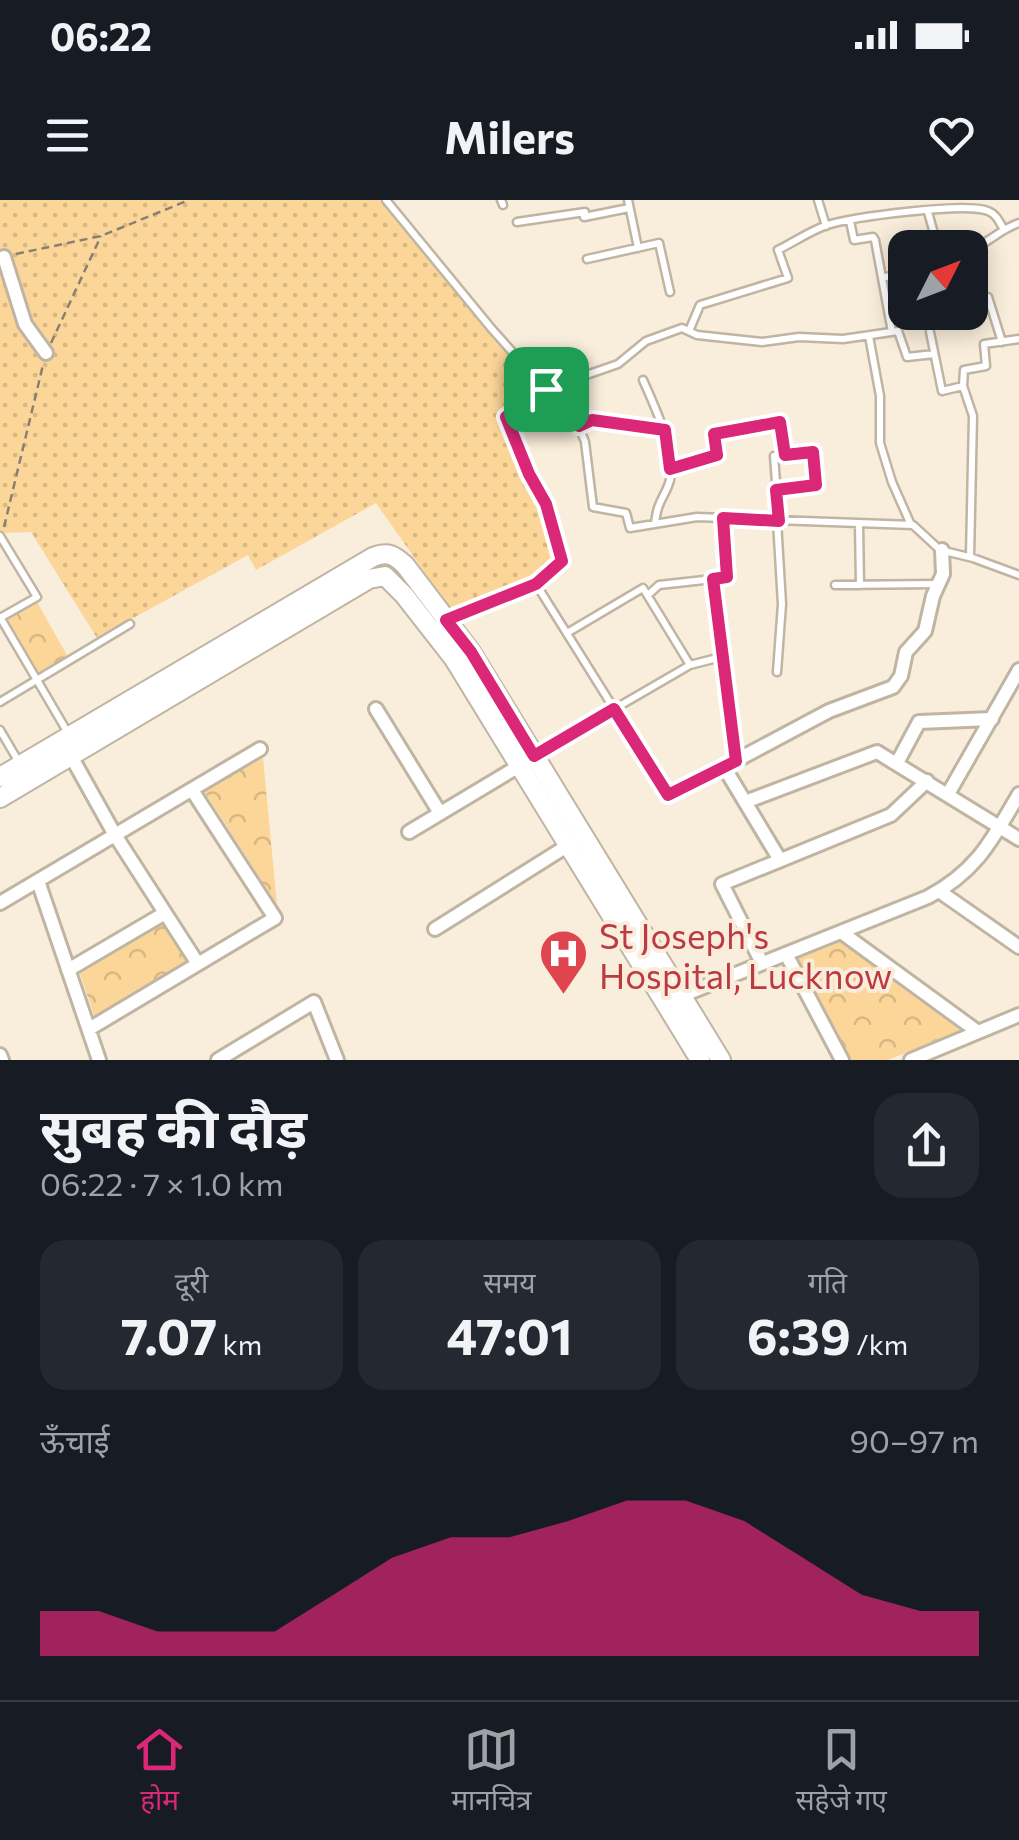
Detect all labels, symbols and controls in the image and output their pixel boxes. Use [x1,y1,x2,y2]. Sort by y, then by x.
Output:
text: 06:22 [50,12,152,59]
icon: menu [40,108,95,163]
text: Milers [444,108,575,163]
icon: heart [924,108,979,163]
north arrow [888,230,988,330]
map controls [888,230,988,330]
pin [504,347,589,432]
icon: arrive [519,362,574,417]
place label: St Joseph's Hospital, Lucknow [599,913,892,996]
hospital icon: St Joseph's Hospital, Lucknow [538,928,590,996]
text: सुबह की दौड़ [40,1092,307,1159]
button: share [874,1093,979,1198]
text: 06:22 · 7 × 1.0 km [40,1163,283,1203]
text: दूरी [175,1265,208,1299]
text: समय [484,1265,535,1299]
text: गति [808,1265,847,1299]
text: 7.07 [121,1304,217,1365]
text: 47:01 [446,1304,573,1365]
text: 6:39 [747,1304,851,1365]
text: km [217,1327,262,1361]
text: /km [851,1327,908,1361]
text: ऊँचाई [40,1420,109,1460]
text: 90–97 m [850,1420,979,1460]
tab: होम [132,1722,187,1821]
tab: मानचित्र [451,1722,531,1821]
tab: सहेजे गए [796,1722,887,1821]

